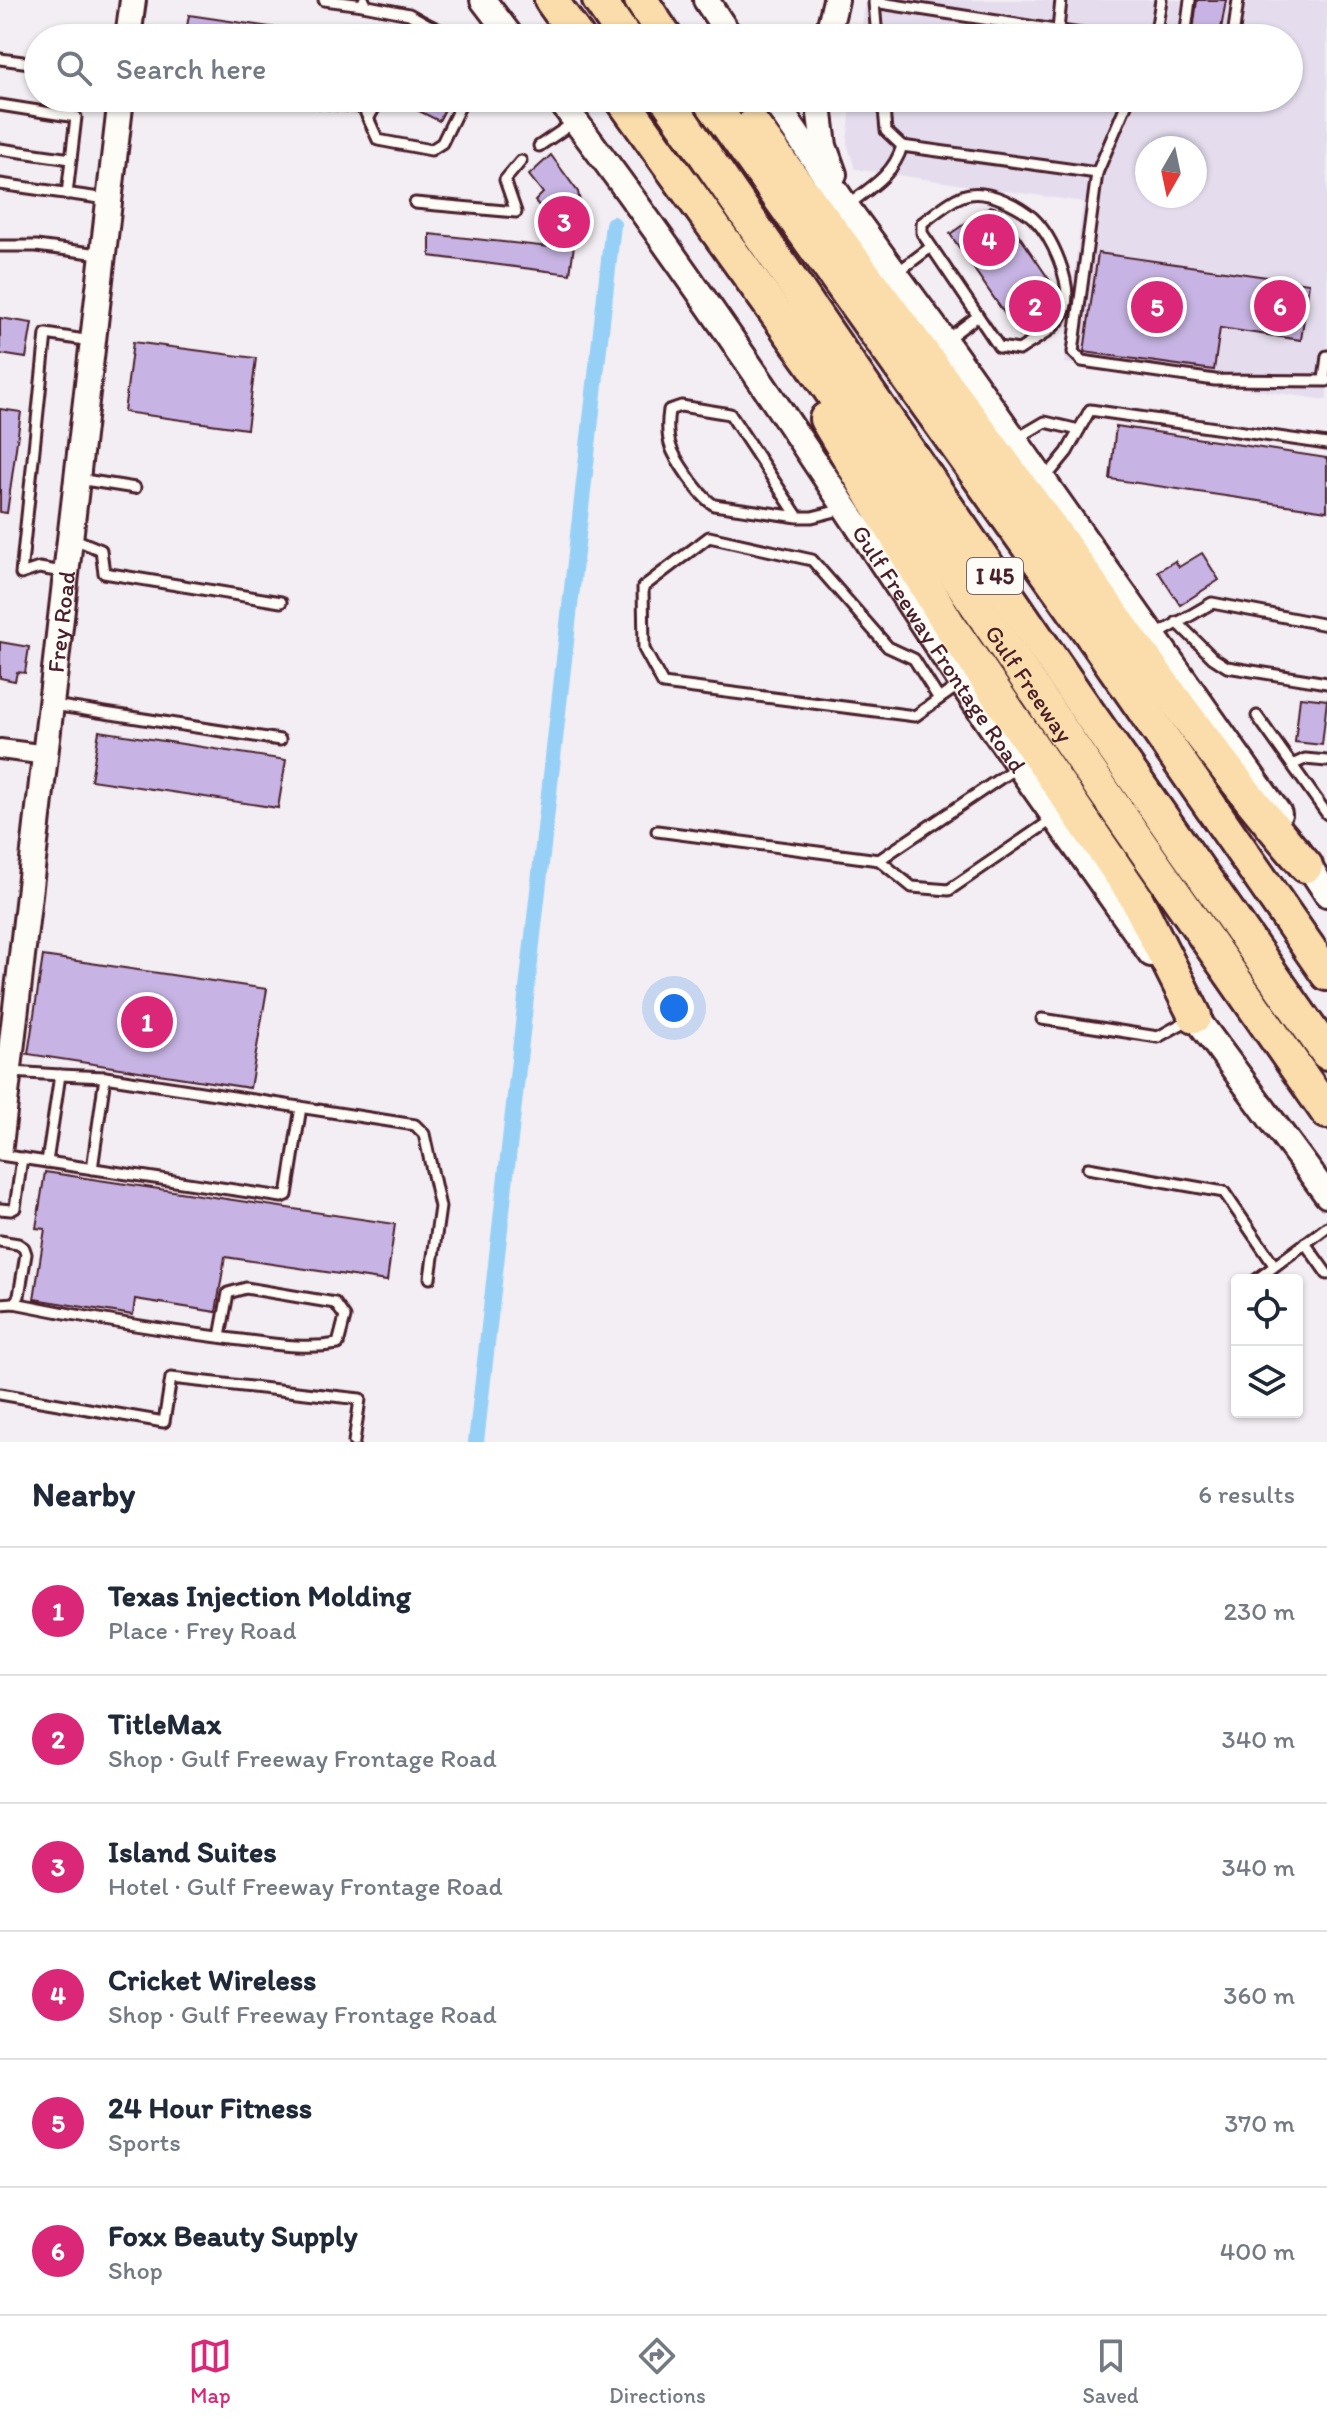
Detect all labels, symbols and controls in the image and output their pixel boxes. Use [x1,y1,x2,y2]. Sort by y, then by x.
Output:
search box [24,24,1303,112]
icon: search [52,46,96,90]
text: Search here [116,50,266,87]
north arrow [1135,136,1207,208]
pin: 3 [538,192,590,252]
pin: 4 [963,210,1015,270]
pin: 2 [1009,276,1061,336]
pin: 6 [1254,276,1306,336]
pin: 5 [1131,277,1183,337]
street label: Gulf Freeway Frontage Road [848,520,1034,776]
road number: I 45 [967,558,1023,594]
street label: Frey Road [40,569,81,674]
street label: Gulf Freeway [980,619,1080,747]
your location [654,988,694,1028]
pin: 1 [121,992,173,1052]
map controls [1231,1274,1303,1418]
button: locate [1231,1274,1303,1346]
button: layers [1231,1346,1303,1418]
text: Nearby [32,1474,135,1515]
text: 6 results [1198,1478,1295,1510]
text: Texas Injection Molding [108,1577,411,1614]
text: 1 [52,1595,64,1627]
text: 230 m [1223,1595,1295,1627]
text: Place · Frey Road [108,1614,297,1646]
text: TitleMax [108,1705,221,1742]
text: 2 [51,1723,65,1755]
text: 340 m [1221,1723,1295,1755]
text: Shop · Gulf Freeway Frontage Road [108,1742,497,1774]
text: Island Suites [108,1833,277,1870]
text: 3 [51,1851,65,1883]
text: 340 m [1221,1851,1295,1883]
text: Hotel · Gulf Freeway Frontage Road [108,1870,503,1902]
text: Cricket Wireless [108,1961,316,1998]
text: 4 [50,1979,66,2011]
text: 360 m [1223,1979,1295,2011]
text: Shop · Gulf Freeway Frontage Road [108,1998,497,2030]
text: 24 Hour Fitness [108,2089,312,2126]
text: 5 [51,2107,65,2139]
text: 370 m [1224,2107,1295,2139]
text: Sports [108,2126,181,2158]
text: Foxx Beauty Supply [108,2217,357,2254]
text: 6 [51,2235,65,2267]
text: 400 m [1220,2235,1295,2267]
text: Shop [108,2254,163,2286]
tab: Map [188,2334,232,2409]
tab: Directions [609,2334,706,2409]
tab: Saved [1082,2334,1139,2409]

